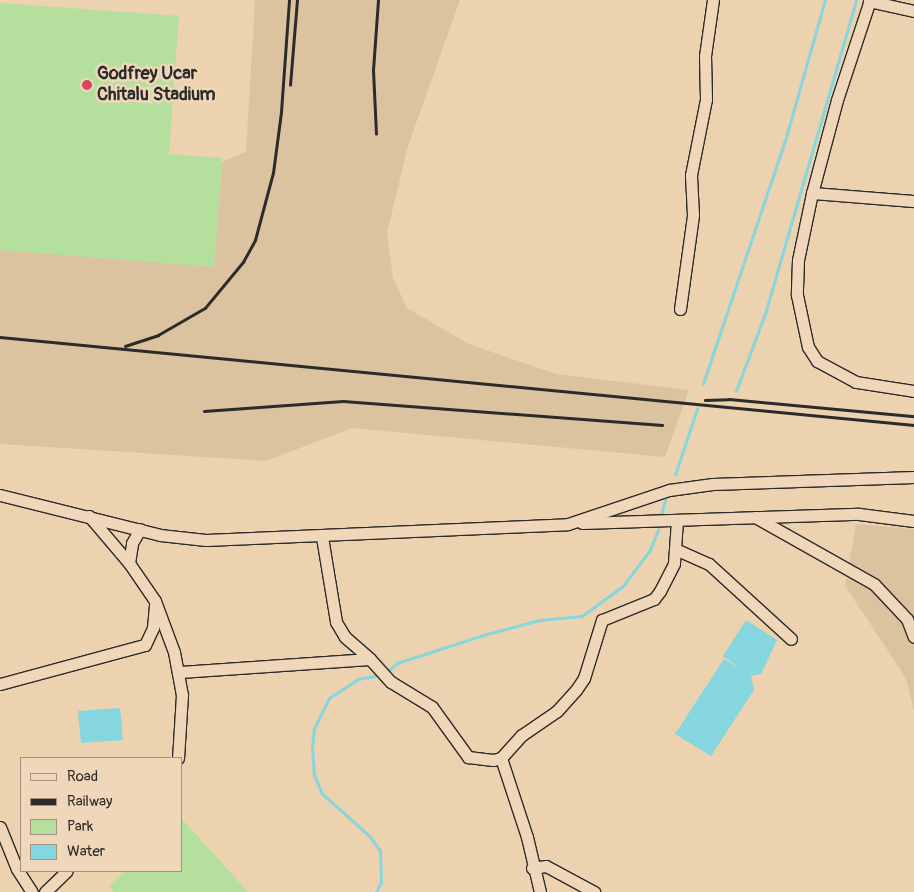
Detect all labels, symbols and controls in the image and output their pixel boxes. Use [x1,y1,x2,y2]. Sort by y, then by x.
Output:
place label: Godfrey Ucar Chitalu Stadium [97,64,215,106]
marker: Godfrey Ucar Chitalu Stadium [81,79,93,91]
legend [20,757,182,872]
text: Road [67,767,98,786]
text: Railway [67,792,112,811]
text: Park [67,817,93,836]
text: Water [67,842,105,861]

